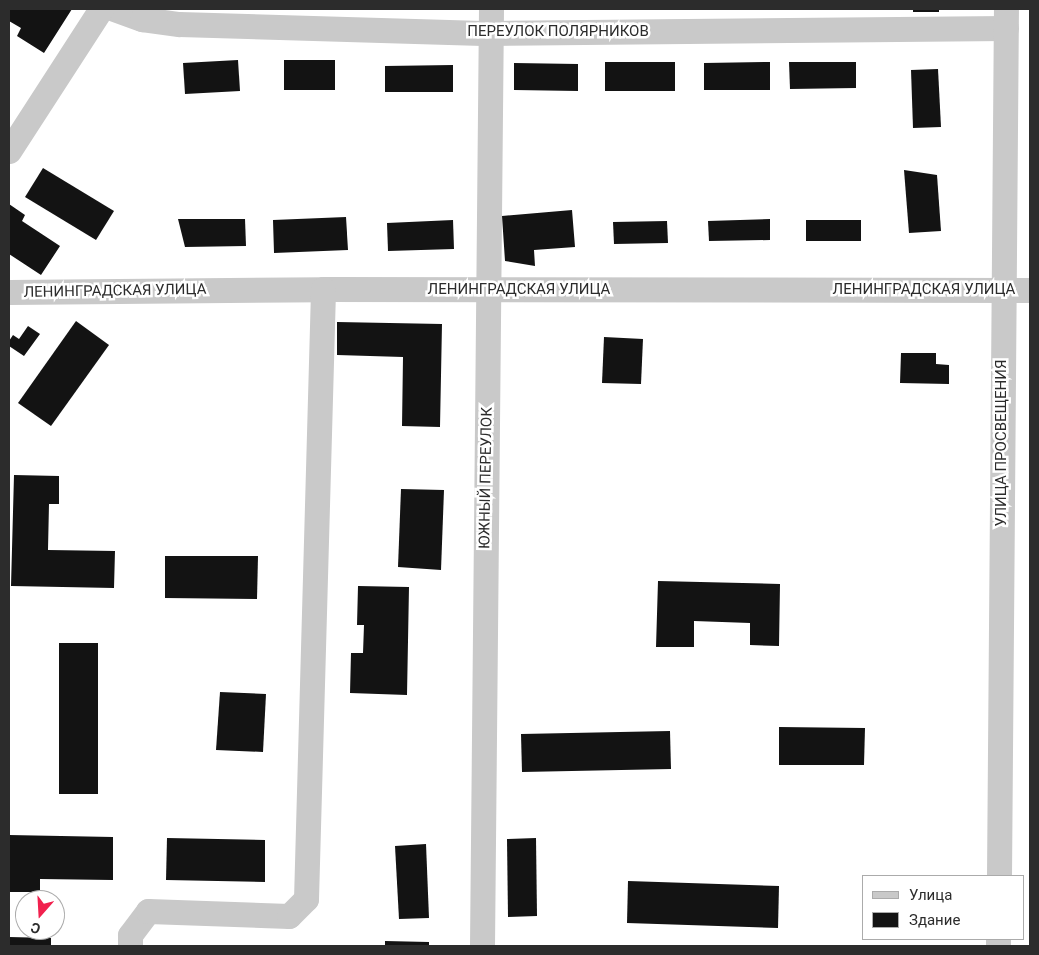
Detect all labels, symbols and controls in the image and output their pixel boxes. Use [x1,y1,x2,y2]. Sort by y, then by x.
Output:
street label: ПЕРЕУЛОК ПОЛЯРНИКОВ [467,23,649,41]
street label: ЛЕНИНГРАДСКАЯ УЛИЦА [23,280,207,302]
street label: ЛЕНИНГРАДСКАЯ УЛИЦА [428,281,610,299]
street label: ЛЕНИНГРАДСКАЯ УЛИЦА [833,281,1015,299]
street label: УЛИЦА ПРОСВЕЩЕНИЯ [993,359,1011,527]
street label: ЮЖНЫЙ ПЕРЕУЛОК [476,407,496,549]
legend [862,875,1024,940]
text: Улица [909,886,952,904]
north arrow [15,890,65,940]
text: Здание [909,911,960,929]
text: С [29,919,42,937]

